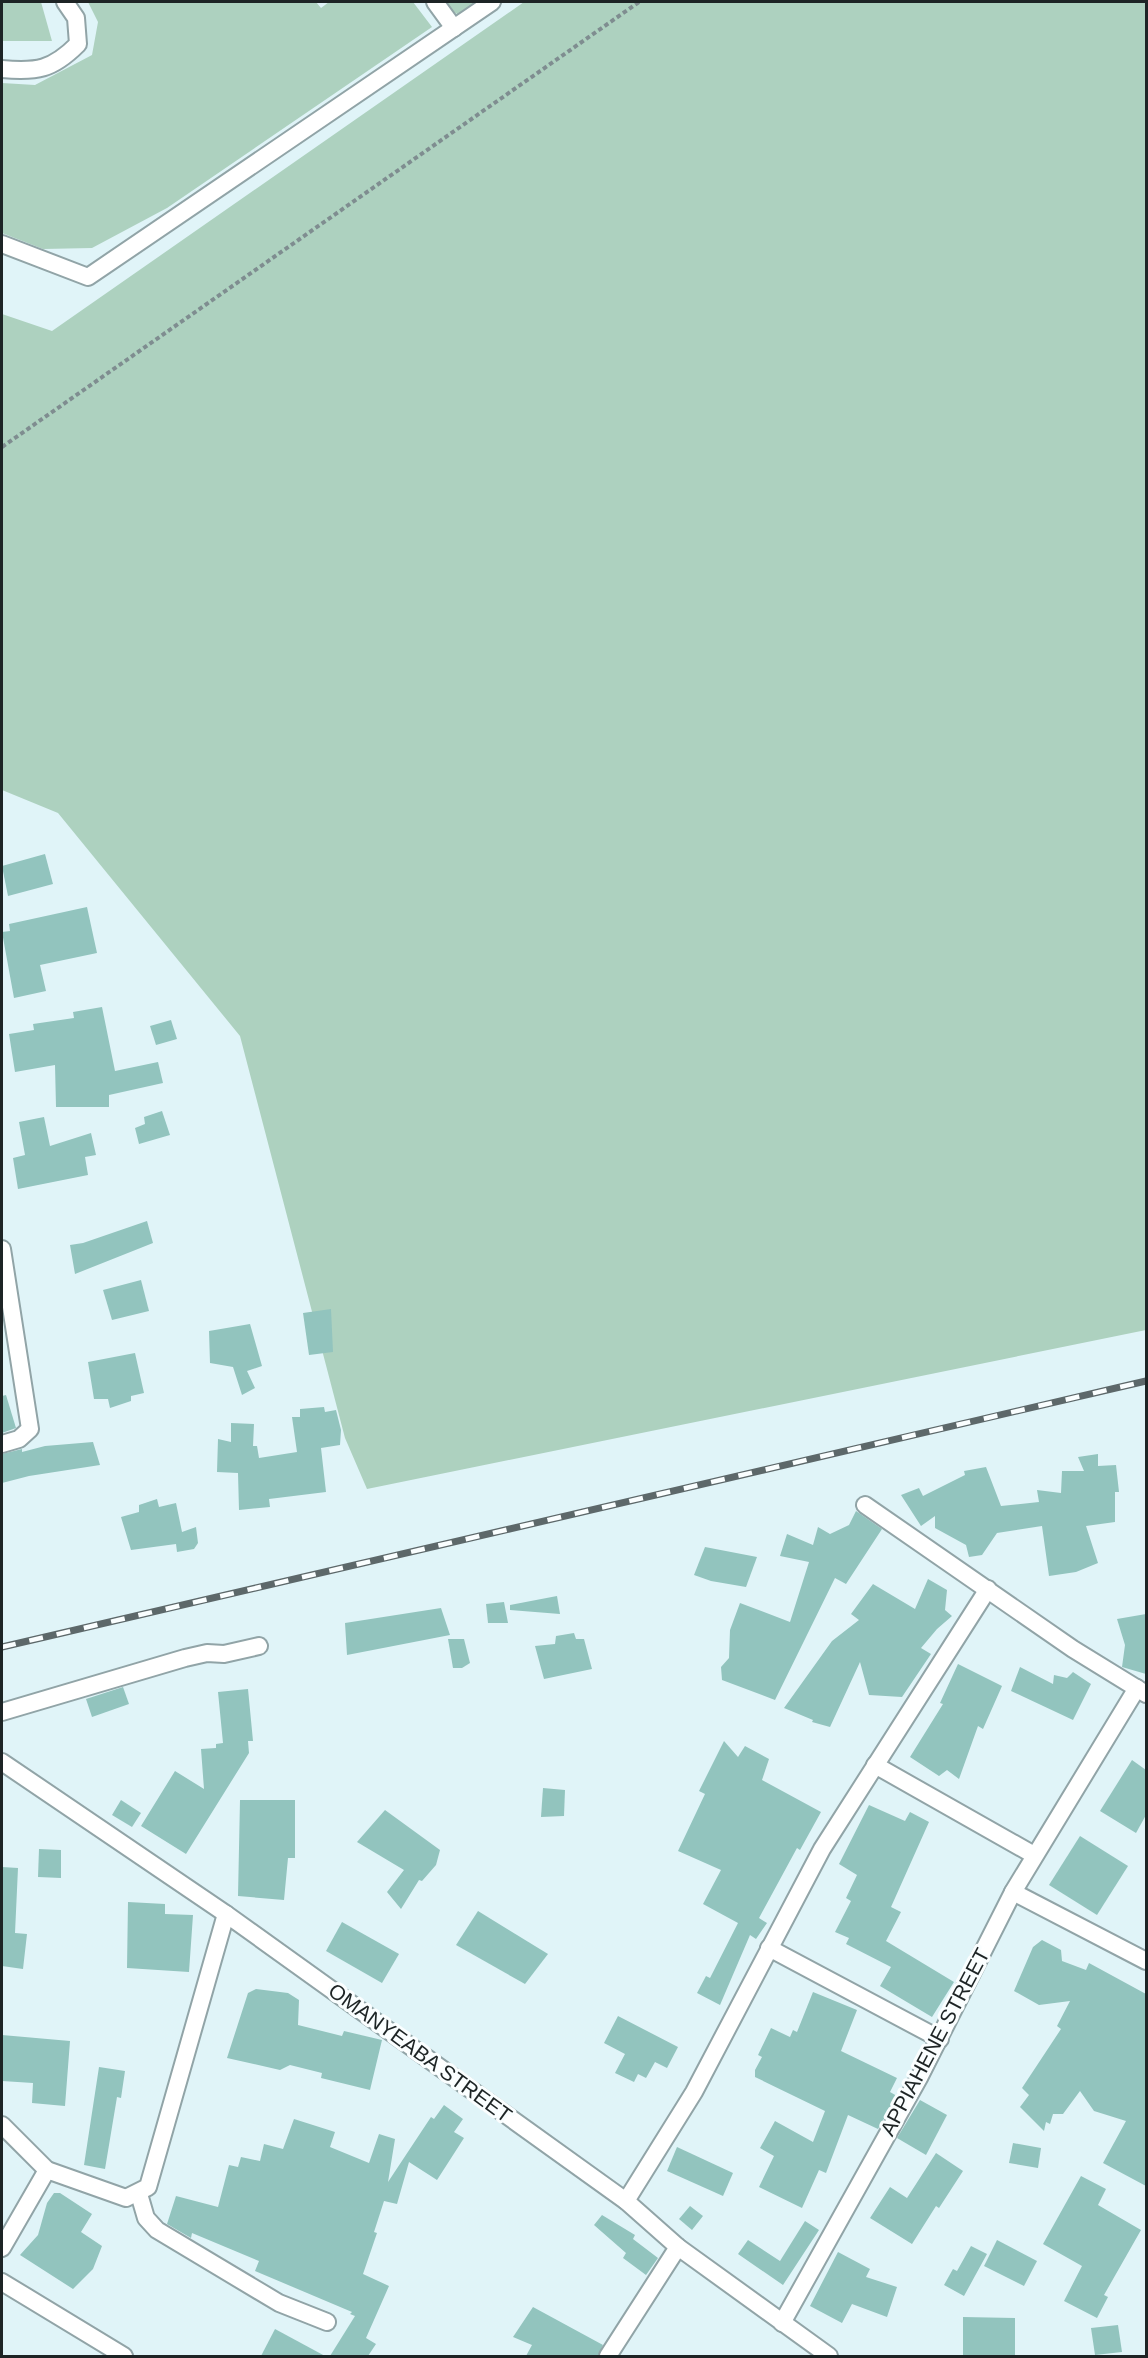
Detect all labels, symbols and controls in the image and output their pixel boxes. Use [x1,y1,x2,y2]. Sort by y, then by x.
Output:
street label: APPIAHENE STREET [875,1944,994,2139]
street label: OMANYEABA STREET [324,1978,516,2127]

